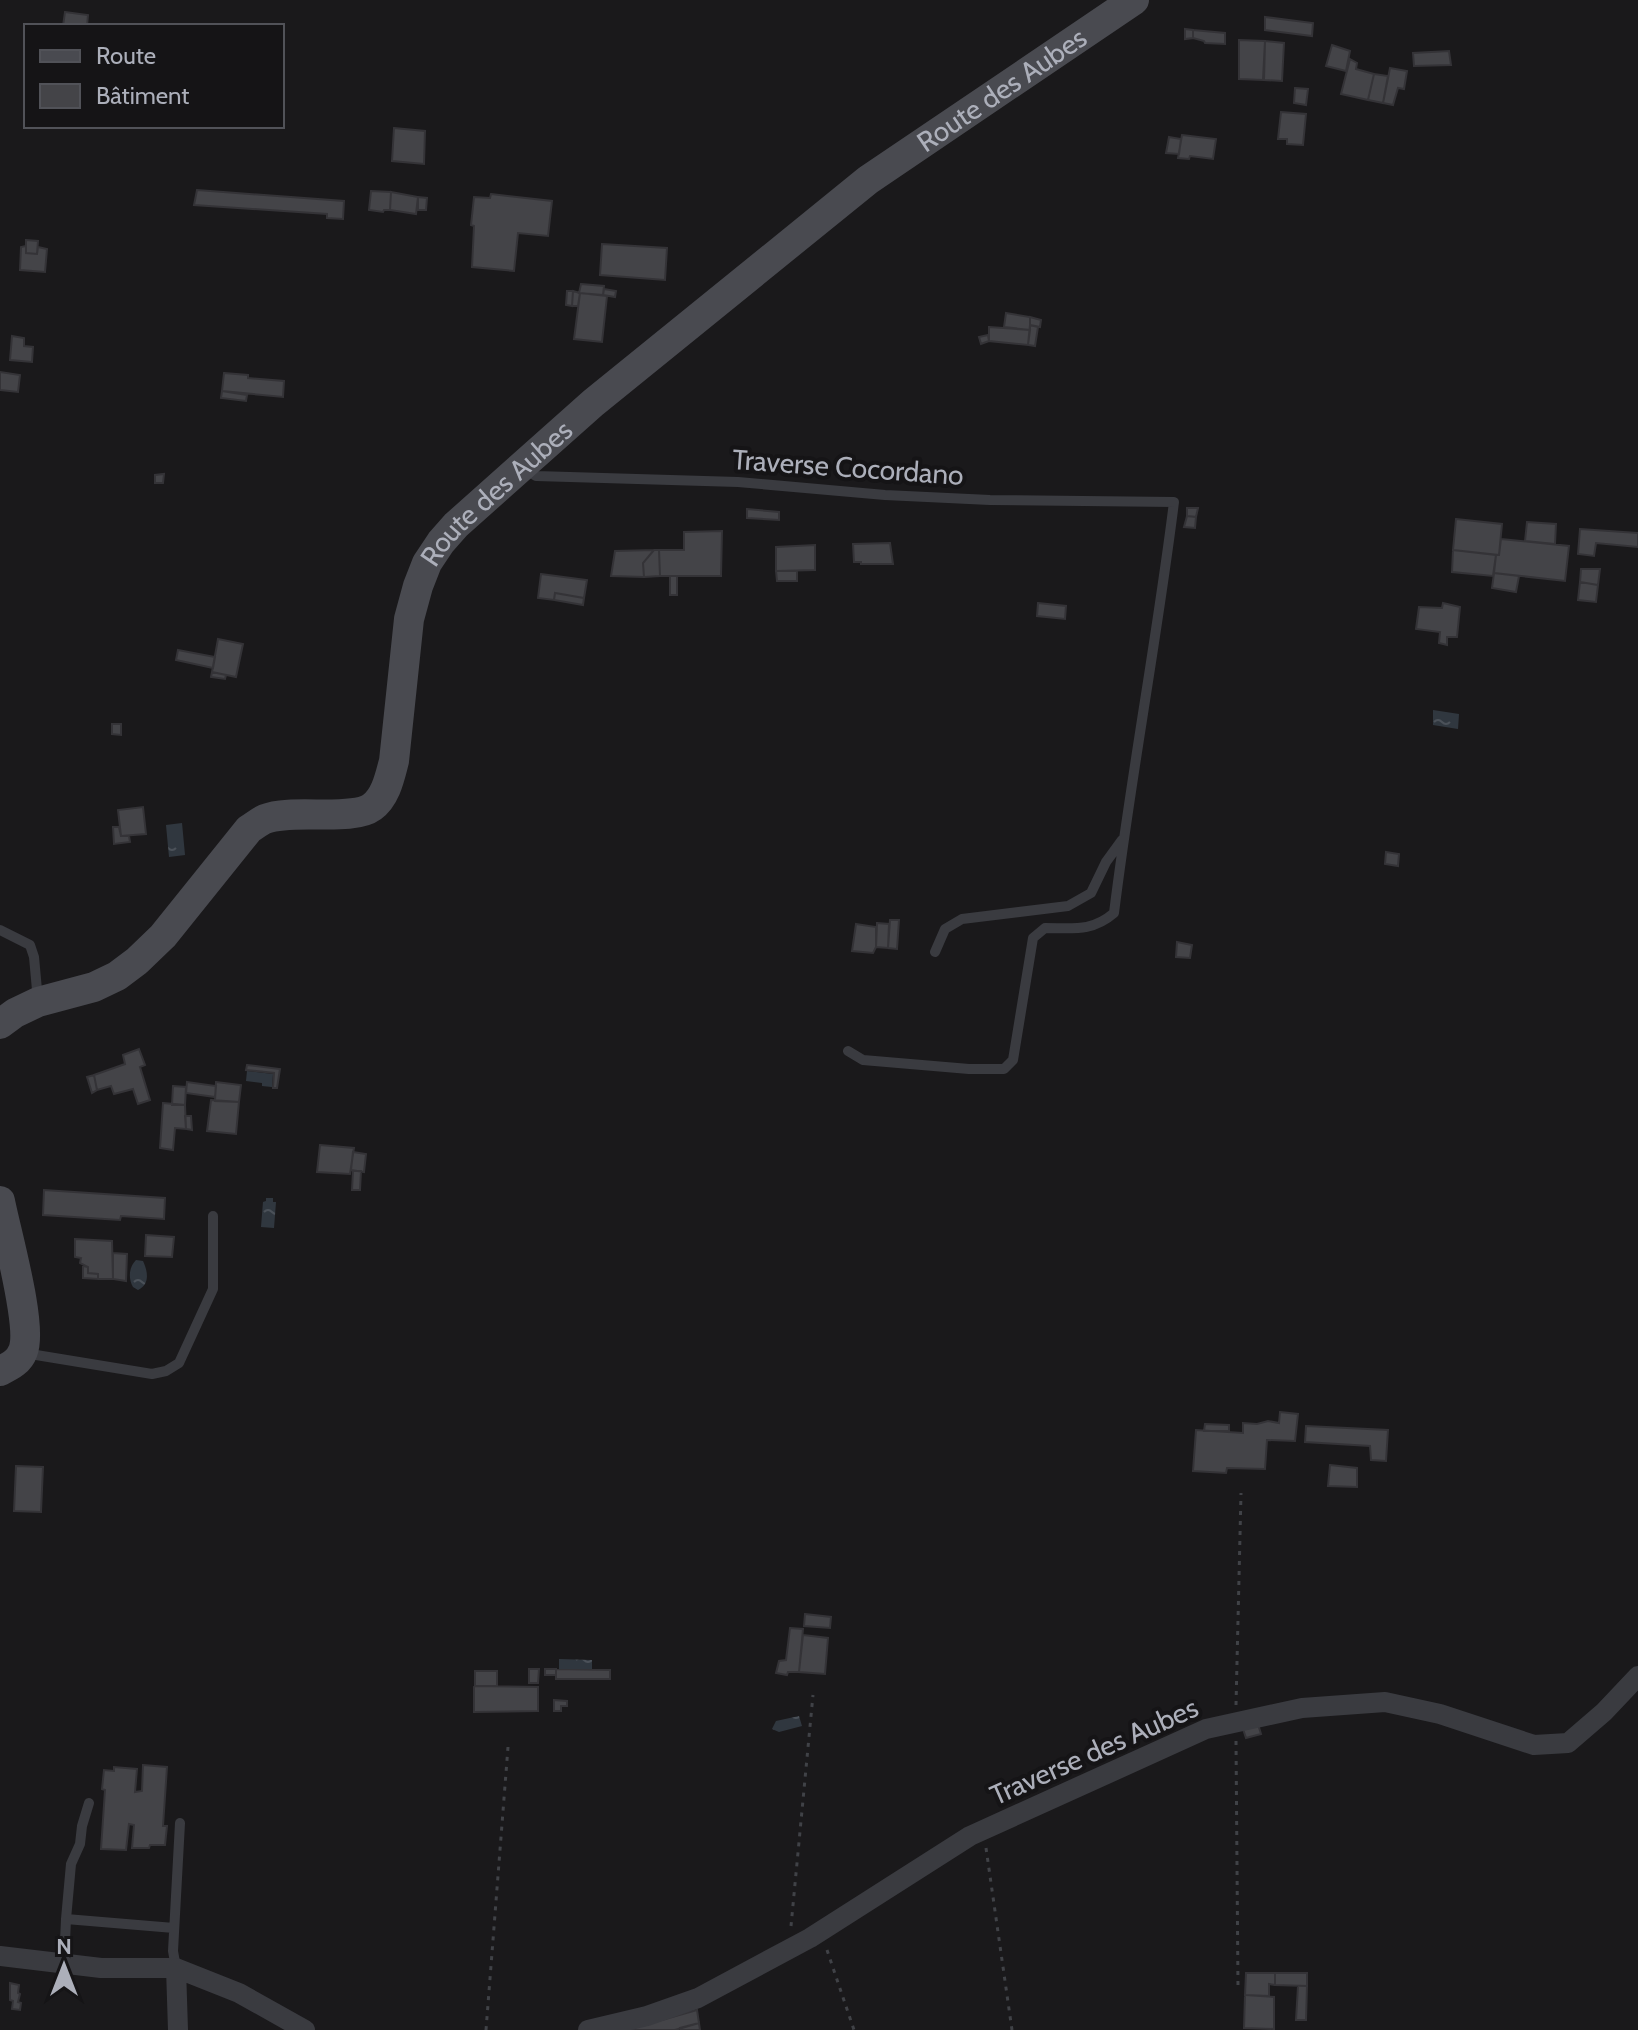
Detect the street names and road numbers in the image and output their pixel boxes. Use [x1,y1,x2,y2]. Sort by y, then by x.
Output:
street label: Route des Aubes [910,20,1093,159]
street label: Route des Aubes [413,413,579,572]
street label: Traverse Cocordano [731,442,965,492]
street label: Traverse des Aubes [985,1690,1203,1812]

